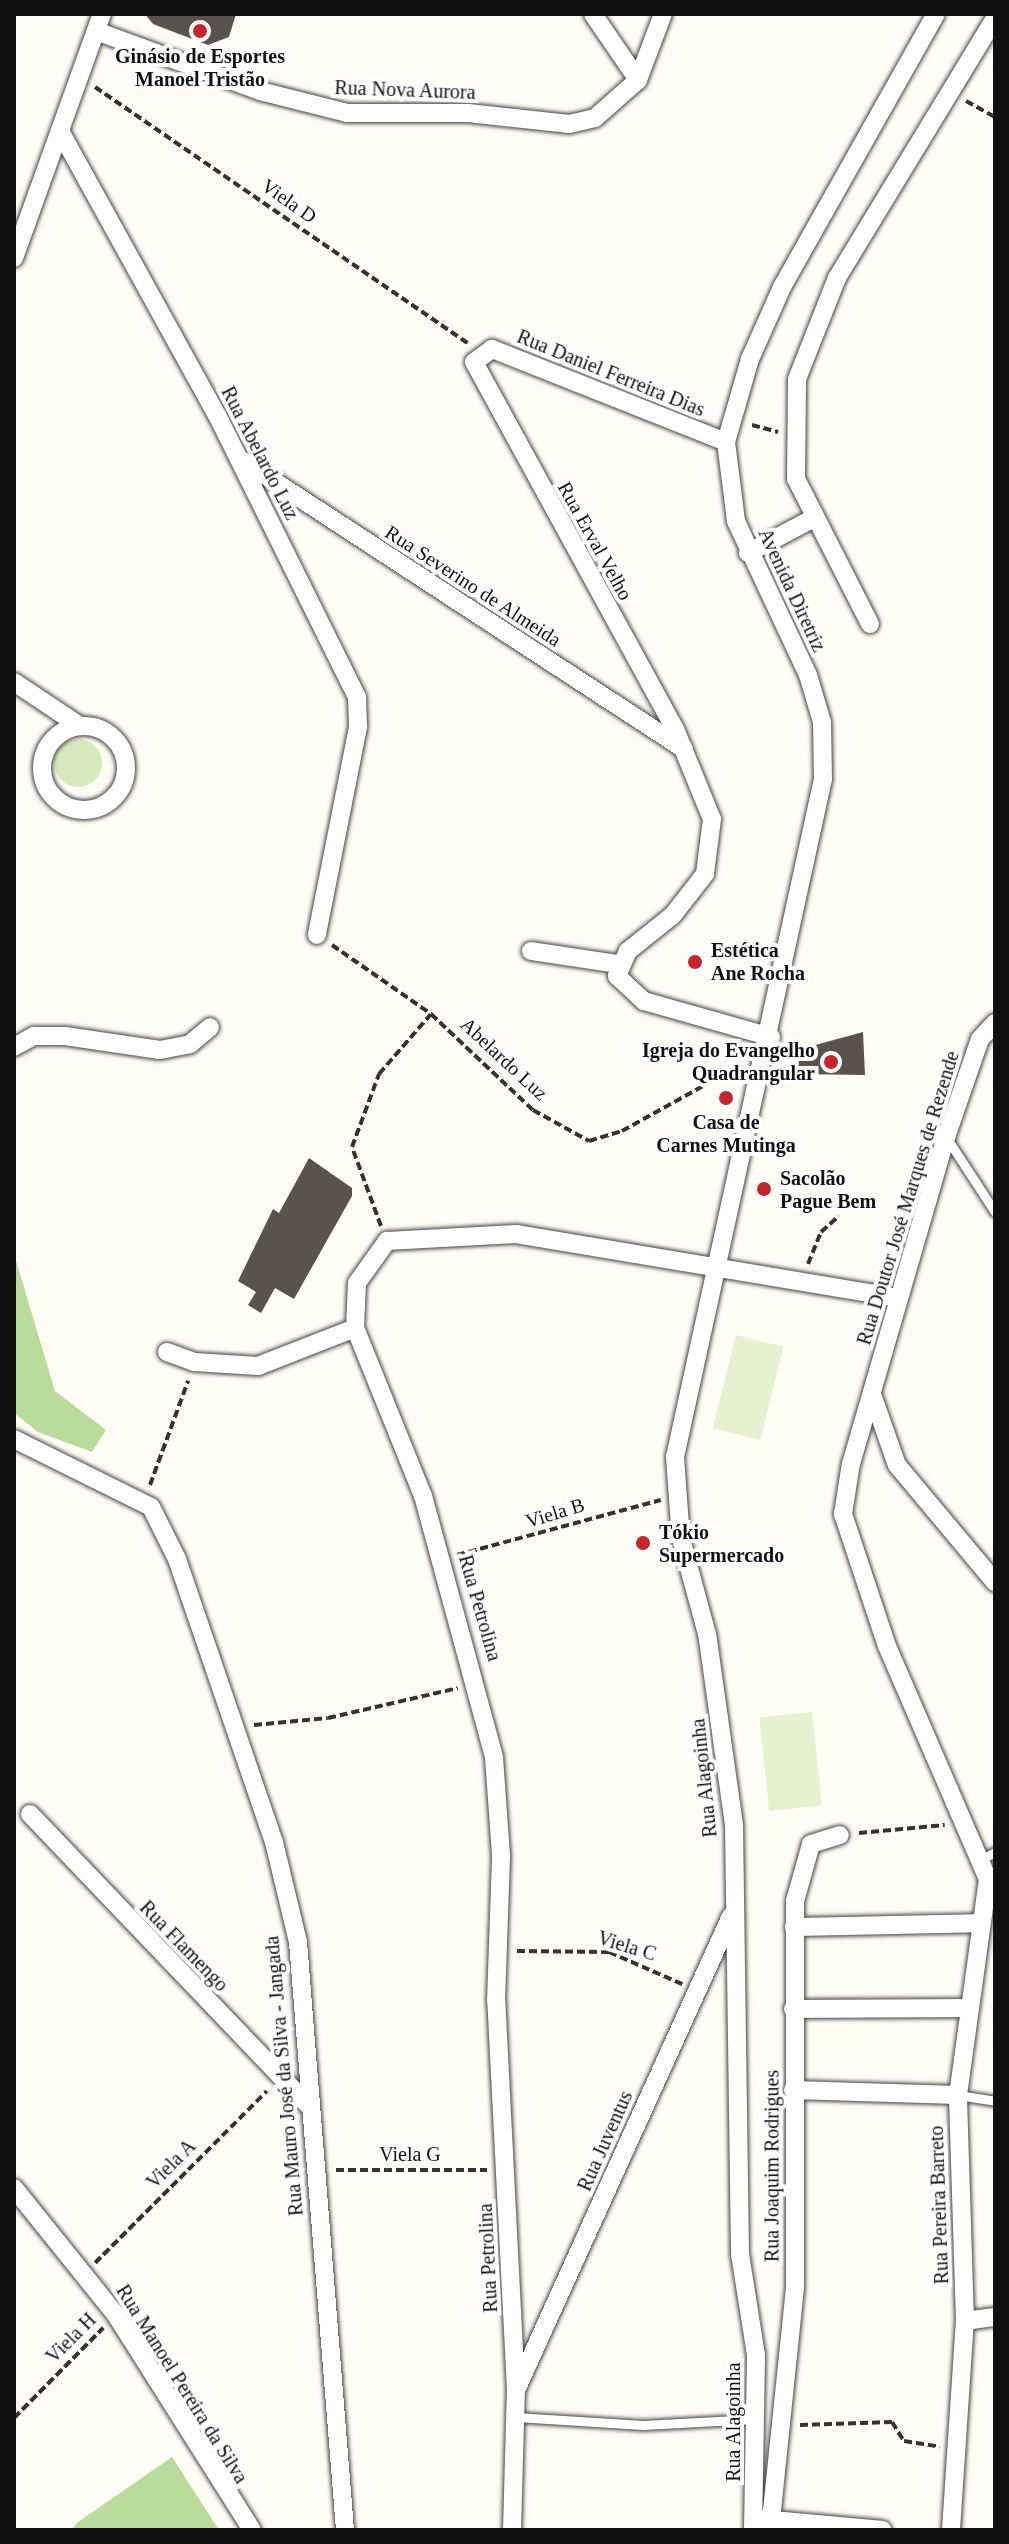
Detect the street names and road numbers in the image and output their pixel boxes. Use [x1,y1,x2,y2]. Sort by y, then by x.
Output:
street label: Rua Nova Aurora [334,76,476,104]
street label: Viela D [257,174,321,228]
street label: Rua Daniel Ferreira Dias [514,324,708,422]
street label: Rua Abelardo Luz [216,382,304,524]
street label: Rua Erval Velho [552,477,638,605]
street label: Rua Severino de Almeida [380,520,566,652]
street label: Avenida Diretriz [753,524,831,656]
street label: Abelardo Luz [455,1013,553,1105]
street label: Rua Doutor José Marques de Rezende [852,1048,964,1348]
street label: Viela B [523,1493,587,1533]
street label: Rua Petrolina [453,1552,507,1664]
street label: Rua Alagoinha [686,1717,722,1839]
street label: Rua Flamengo [135,1896,233,1996]
street label: Viela C [595,1926,659,1966]
street label: Rua Mauro José da Silva - Jangada [260,1935,308,2217]
street label: Rua Joaquim Rodrigues [760,2070,784,2262]
street label: Rua Juventus [572,2087,638,2195]
street label: Rua Pereira Barreto [924,2125,954,2285]
street label: Viela A [141,2134,201,2194]
street label: Viela G [379,2142,441,2166]
street label: Rua Petrolina [473,2203,503,2313]
street label: Rua Manoel Pereira da Silva [111,2280,253,2488]
street label: Viela H [41,2308,101,2368]
street label: Rua Alagoinha [721,2362,745,2482]

